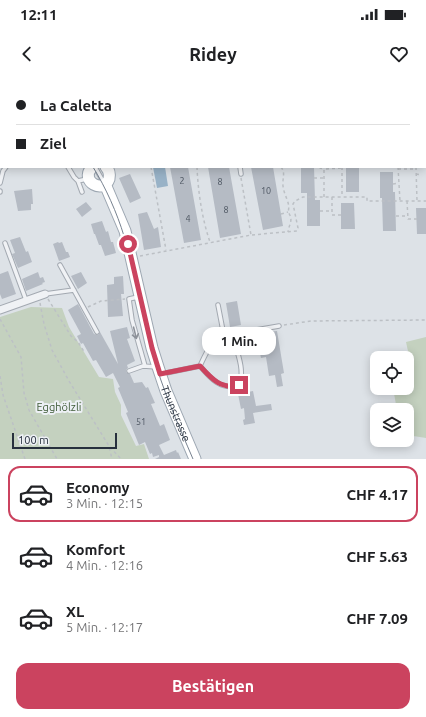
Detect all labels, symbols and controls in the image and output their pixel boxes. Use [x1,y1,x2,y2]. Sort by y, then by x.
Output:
text: 12:11 [20,6,58,23]
icon: back [16,43,38,65]
icon: heart [388,43,410,65]
text: Ridey [189,44,237,64]
text: La Caletta [40,97,112,114]
text: Ziel [40,135,67,152]
house number: 2 [179,176,185,186]
house number: 8 [217,177,223,187]
house number: 10 [261,186,271,196]
house number: 8 [223,205,229,215]
house number: 4 [185,214,191,224]
route start [119,235,137,253]
one-way arrow [132,326,140,339]
callout: 1 Min. [202,327,276,355]
text: 1 Min. [221,334,257,348]
map controls [370,351,414,447]
button: locate [370,351,414,395]
route end [230,376,248,394]
street label: Thunstrasse [159,384,193,443]
park label: Egghölzli [37,401,81,413]
button: layers [370,403,414,447]
house number: 51 [136,417,146,427]
scale bar [12,431,117,450]
text: 100 m [18,434,49,446]
icon: car [18,476,54,512]
text: Economy [66,479,130,496]
text: CHF 4.17 [346,486,408,503]
text: 3 Min. · 12:15 [66,496,143,510]
icon: car [18,538,54,574]
text: Komfort [66,541,125,558]
text: CHF 5.63 [346,548,408,565]
text: 4 Min. · 12:16 [66,558,143,572]
icon: car [18,600,54,636]
text: XL [66,603,84,620]
text: CHF 7.09 [346,610,408,627]
text: 5 Min. · 12:17 [66,620,143,634]
button: Bestätigen [16,663,410,709]

